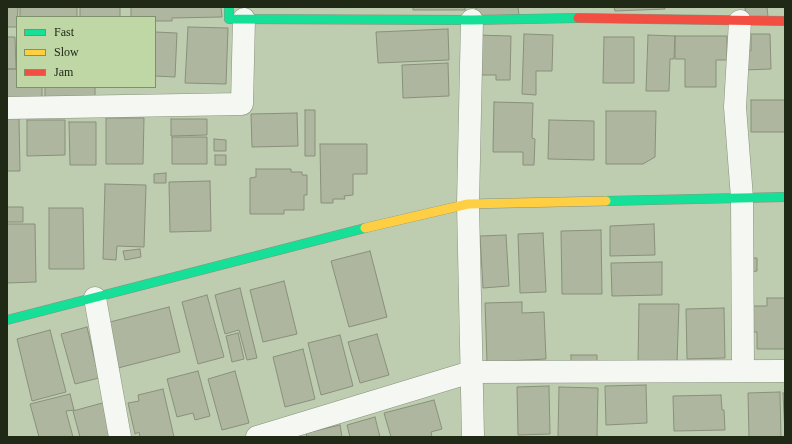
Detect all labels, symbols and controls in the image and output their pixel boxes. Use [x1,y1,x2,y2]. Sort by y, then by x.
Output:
legend [16,16,156,88]
text: Fast [54,25,74,39]
text: Slow [54,45,79,59]
text: Jam [54,65,73,79]

